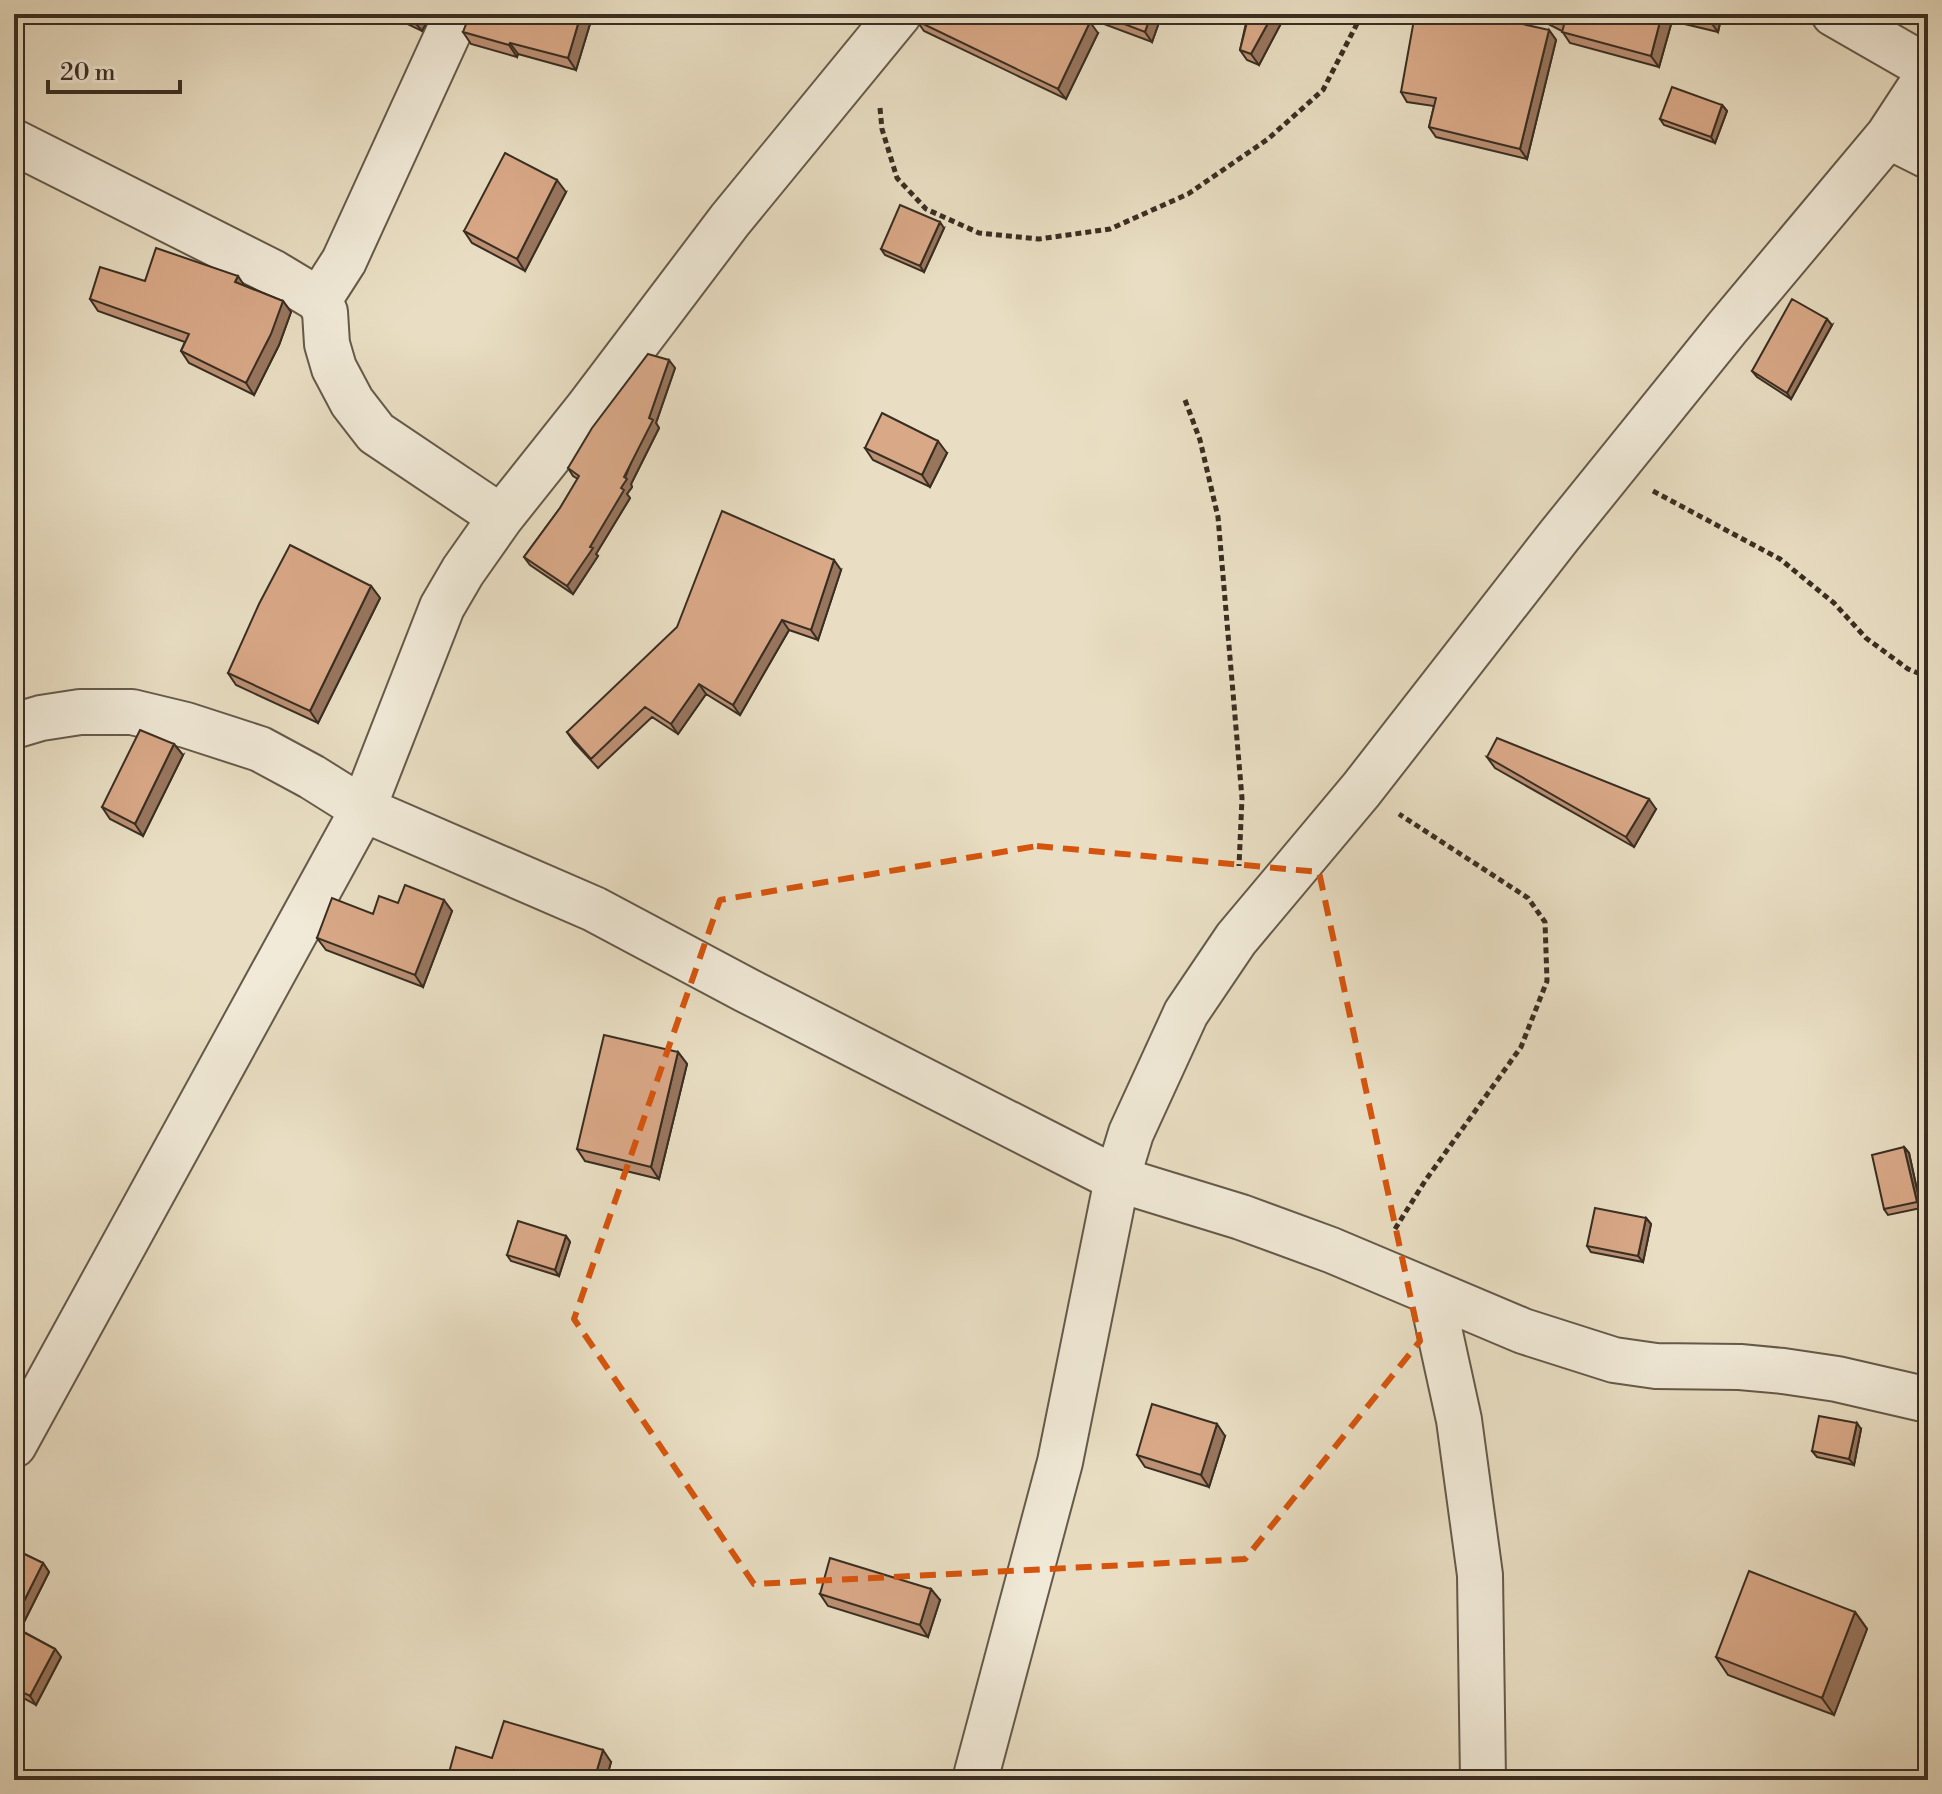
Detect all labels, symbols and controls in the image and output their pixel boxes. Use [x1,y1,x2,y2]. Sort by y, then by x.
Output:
scale bar [48,44,180,94]
text: 20 m [60,58,116,88]

